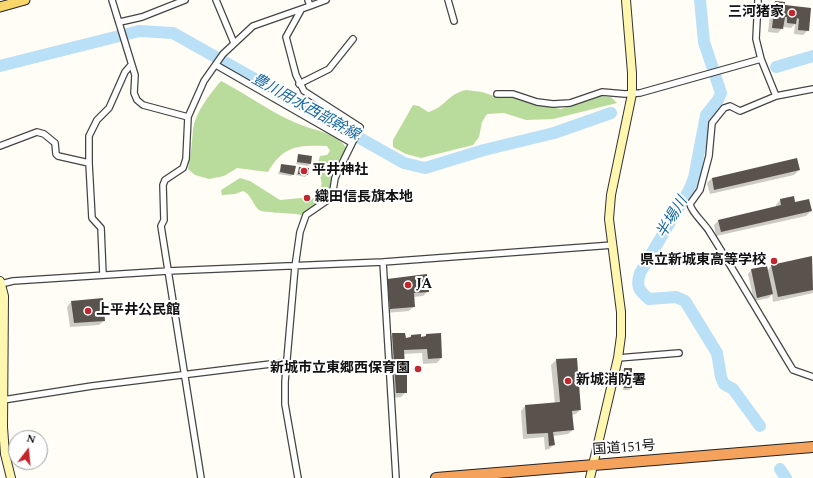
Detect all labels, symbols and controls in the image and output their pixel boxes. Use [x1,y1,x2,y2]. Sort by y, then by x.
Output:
place label: 三河猪家 [728,5,784,21]
marker: 三河猪家 [787,8,797,18]
water label: 豊川用水西部幹線 [248,71,362,145]
place label: 平井神社 [312,163,368,179]
marker: 平井神社 [299,166,309,176]
place label: 織田信長旗本地 [315,190,413,206]
marker: 織田信長旗本地 [302,193,312,203]
water label: 半場川 [654,194,692,242]
place label: 県立新城東高等学校 [640,253,766,269]
marker: 県立新城東高等学校 [769,256,779,266]
place label: JA [416,277,432,293]
marker: JA [403,280,413,290]
place label: 上平井公民館 [96,303,180,319]
marker: 上平井公民館 [83,306,93,316]
place label: 新城市立東郷西保育園 [270,361,410,377]
marker: 新城市立東郷西保育園 [413,364,423,374]
place label: 新城消防署 [576,373,646,389]
marker: 新城消防署 [563,376,573,386]
north arrow [8,430,48,470]
text: N [25,430,38,448]
street label: 国道151号 [592,438,656,460]

